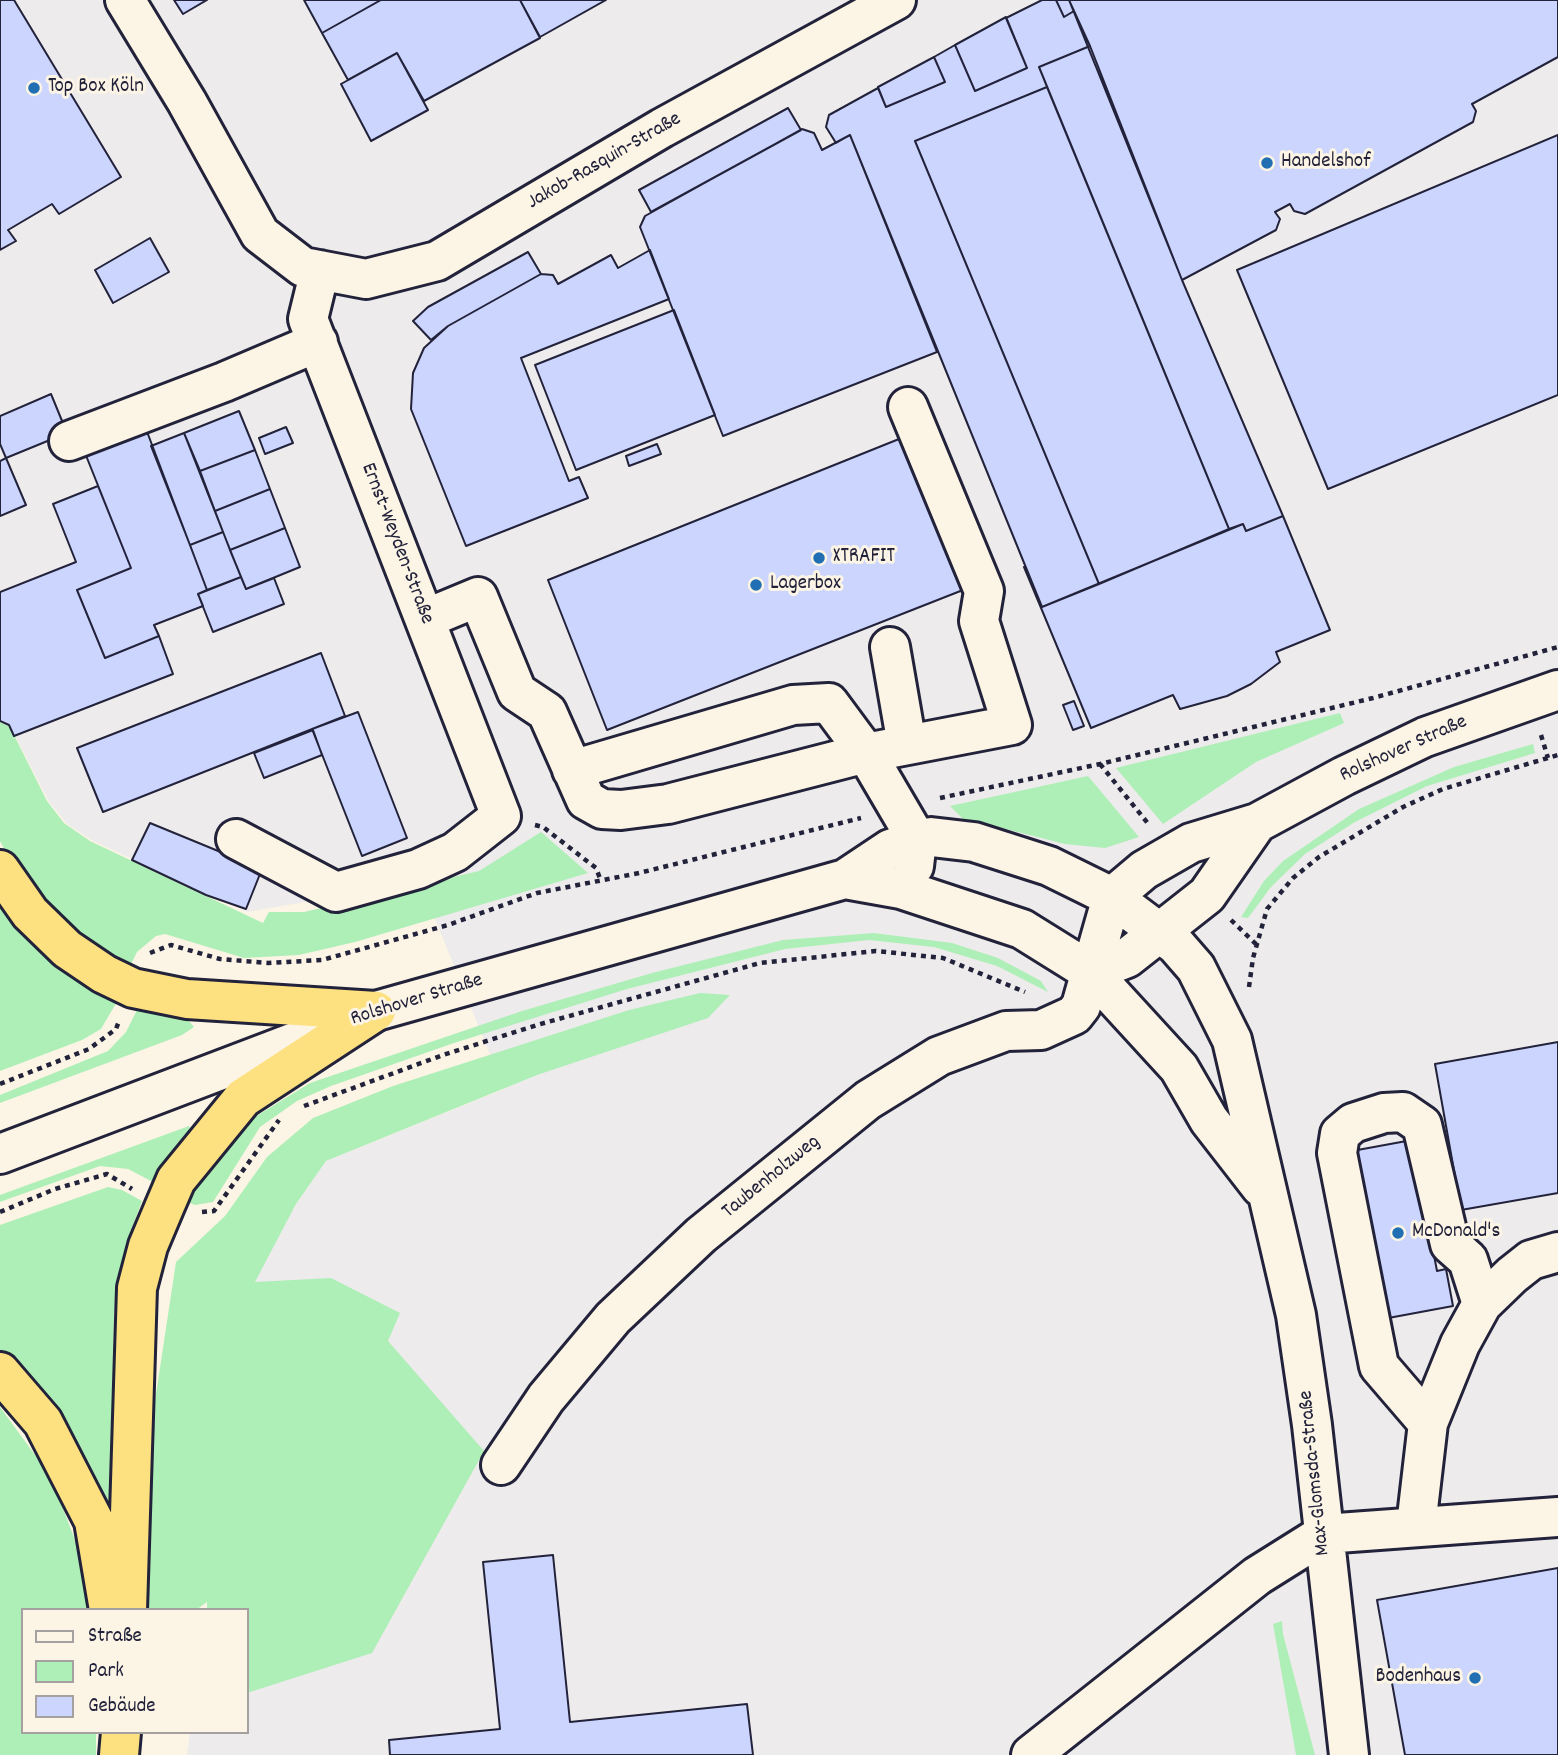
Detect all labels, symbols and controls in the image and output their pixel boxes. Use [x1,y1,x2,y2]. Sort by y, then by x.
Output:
place label: Top Box Köln [48,75,144,101]
marker: Top Box Köln [26,80,42,96]
street label: Jakob-Rasquin-Straße [524,108,686,216]
place label: Handelshof [1281,150,1371,176]
marker: Handelshof [1259,155,1275,171]
street label: Ernst-Weyden-Straße [354,460,438,628]
place label: XTRAFIT [833,545,895,571]
marker: XTRAFIT [811,550,827,566]
place label: Lagerbox [770,572,841,598]
marker: Lagerbox [748,577,764,593]
street label: Rolshover Straße [1336,711,1472,789]
street label: Rolshover Straße [348,969,486,1033]
street label: Taubenholzweg [718,1131,826,1225]
place label: McDonald's [1412,1220,1500,1246]
marker: McDonald's [1390,1225,1406,1241]
street label: Max-Glomsda-Straße [1295,1389,1337,1557]
legend [21,1608,248,1734]
text: Straße [88,1622,142,1652]
text: Park [88,1657,124,1687]
place label: Bodenhaus [1376,1665,1461,1691]
marker: Bodenhaus [1467,1670,1483,1686]
text: Gebäude [88,1692,156,1722]

